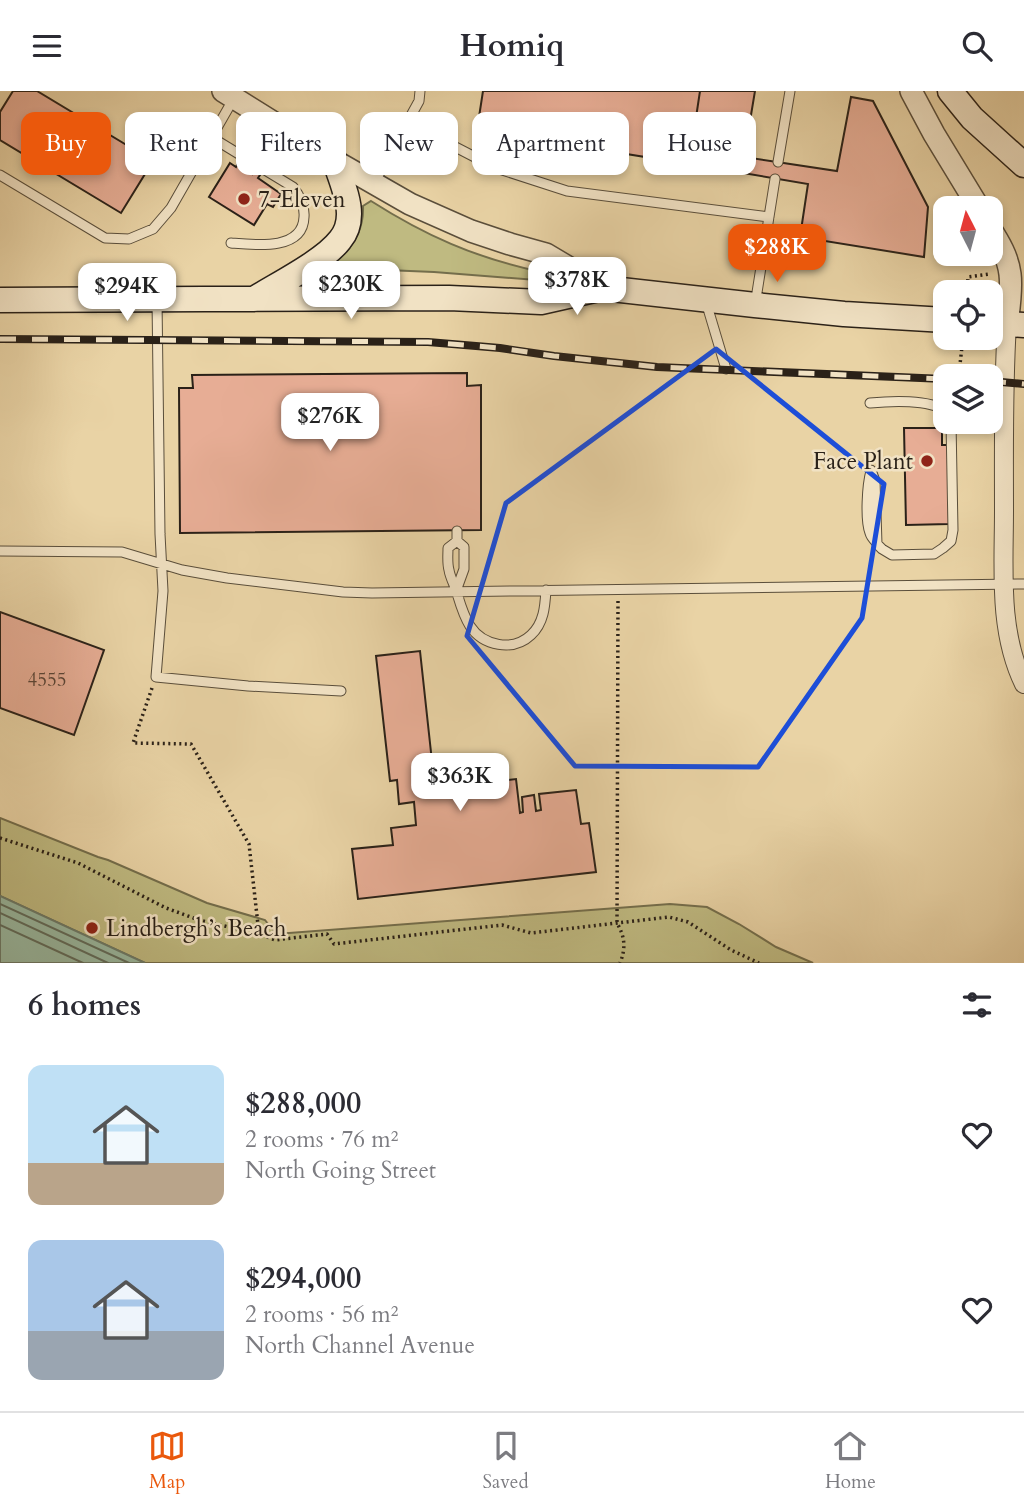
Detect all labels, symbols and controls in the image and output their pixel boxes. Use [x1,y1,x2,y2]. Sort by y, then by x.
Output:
text: Homiq [460,24,564,68]
icon: menu [28,27,66,65]
icon: search [958,27,996,65]
chip: Buy [21,112,111,175]
chip: Rent [125,112,222,175]
chip: Filters [236,112,346,175]
chip: New [360,112,458,175]
chip: Apartment [472,112,629,175]
chip: House [643,112,756,175]
place label: 7-Eleven [258,184,346,215]
marker: 7-Eleven [236,191,252,207]
north arrow [933,196,1003,266]
map controls [933,196,1003,434]
pin: $288K [728,225,826,284]
text: $288K [744,231,810,262]
pin: $378K [528,257,626,317]
pin: $230K [302,261,400,321]
pin: $294K [78,264,176,323]
text: $378K [544,264,610,295]
text: $230K [318,268,384,299]
text: $294K [94,270,160,301]
button: locate [933,280,1003,350]
button: layers [933,364,1003,434]
pin: $276K [281,393,379,453]
text: $276K [297,400,363,431]
place label: Face Plant [813,446,913,477]
marker: Face Plant [919,453,935,469]
house number: 4555 [28,667,66,693]
pin: $363K [411,753,509,813]
text: $363K [427,760,493,791]
place label: Lindbergh’s Beach [106,913,287,944]
marker: Lindbergh’s Beach [84,920,100,936]
text: 6 homes [28,985,141,1026]
icon: filters [958,986,996,1024]
text: $288,000 [245,1083,361,1124]
icon: home [84,1093,168,1177]
icon: heart [958,1116,996,1154]
text: 2 rooms · 76 m² [245,1124,398,1155]
text: North Going Street [245,1155,436,1186]
text: $294,000 [245,1258,361,1299]
icon: home [84,1268,168,1352]
icon: heart [958,1291,996,1329]
text: 2 rooms · 56 m² [245,1299,398,1330]
text: North Channel Avenue [245,1330,475,1361]
tab: Map [148,1427,186,1495]
tab: Saved [483,1427,529,1495]
tab: Home [825,1427,876,1495]

